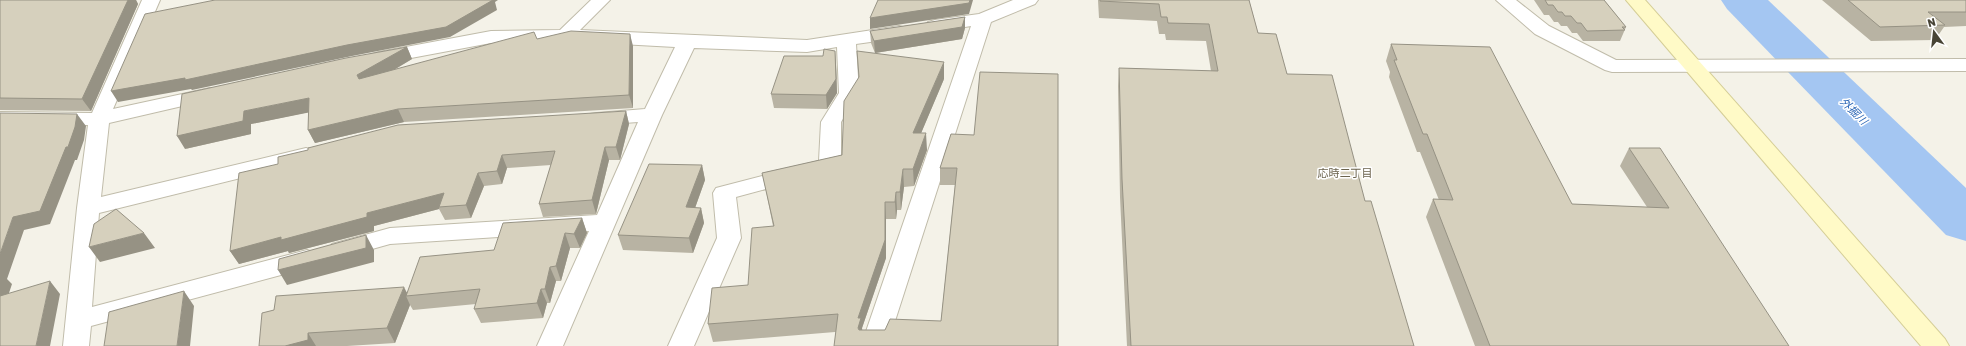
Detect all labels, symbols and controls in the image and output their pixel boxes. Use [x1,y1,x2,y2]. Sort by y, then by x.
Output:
north arrow [1914,12,1954,52]
text: N [1926,15,1937,30]
water label: 外掘川 [1837,95,1871,128]
district label: 応時二丁目 [1318,167,1373,180]

